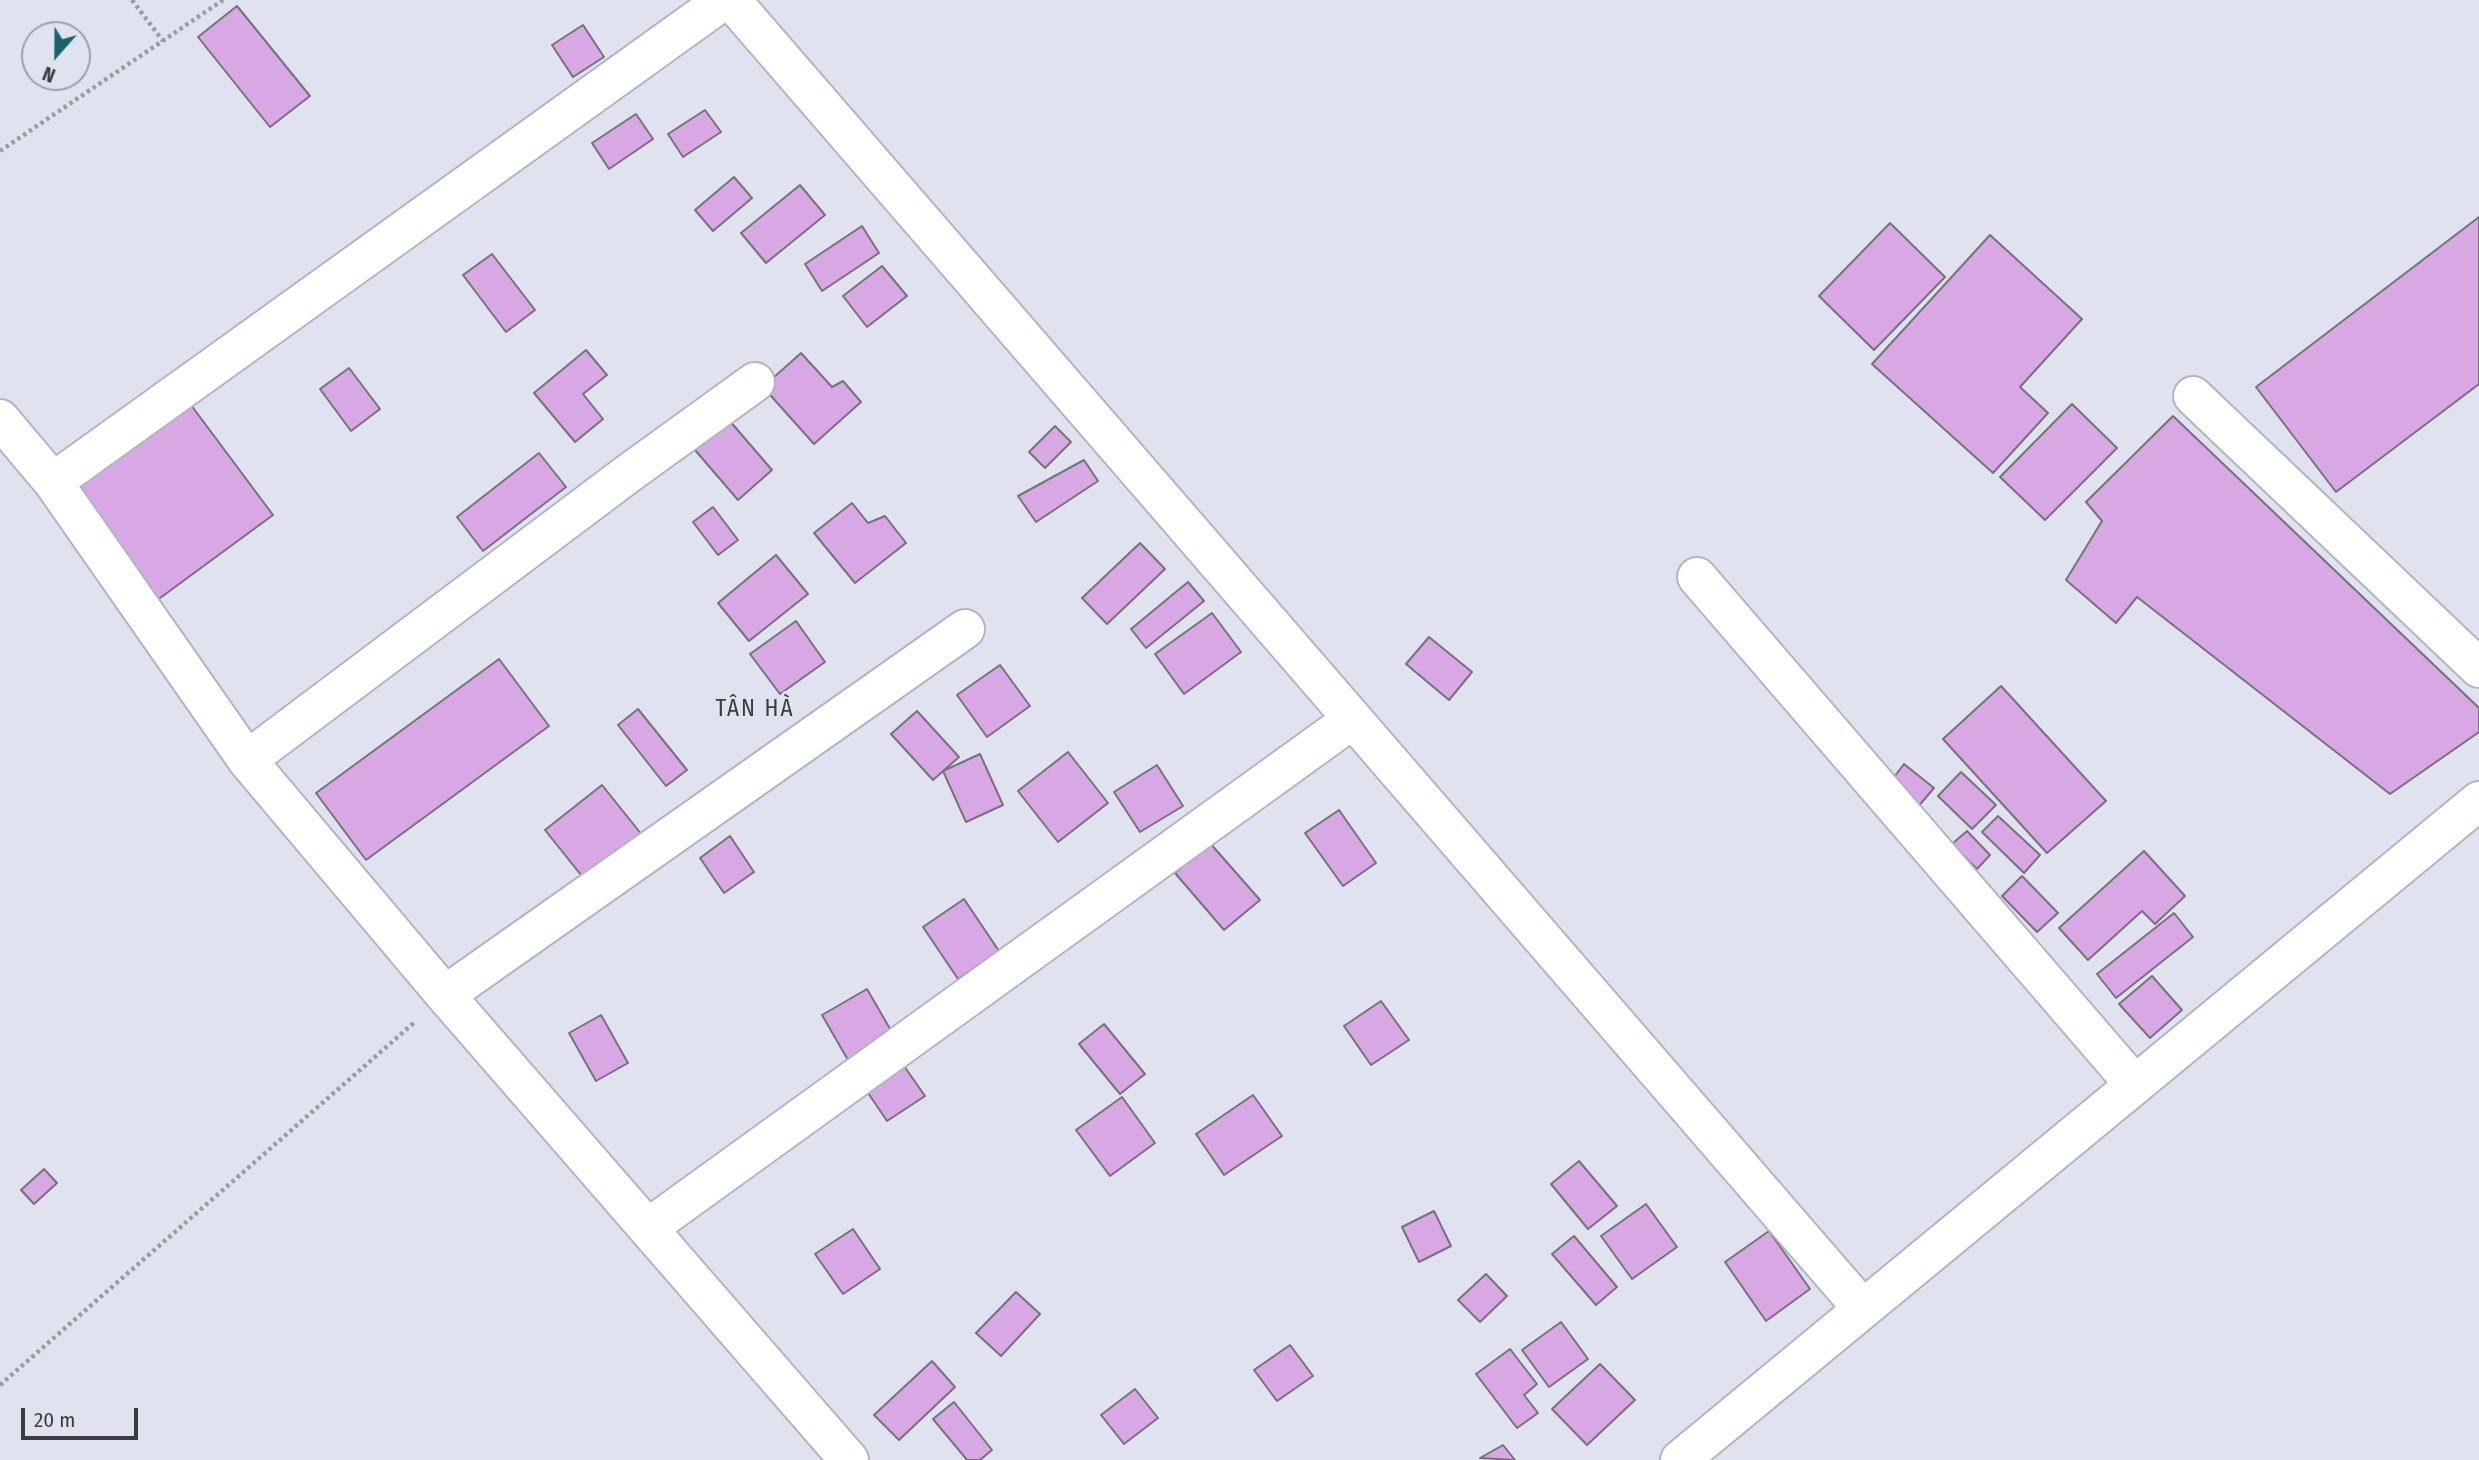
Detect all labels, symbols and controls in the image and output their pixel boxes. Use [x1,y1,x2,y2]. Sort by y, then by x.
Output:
north arrow [21,21,91,91]
text: N [40,61,58,87]
district label: TÂN HÀ [716,696,794,724]
scale bar [24,1394,142,1438]
text: 20 m [34,1407,75,1433]

